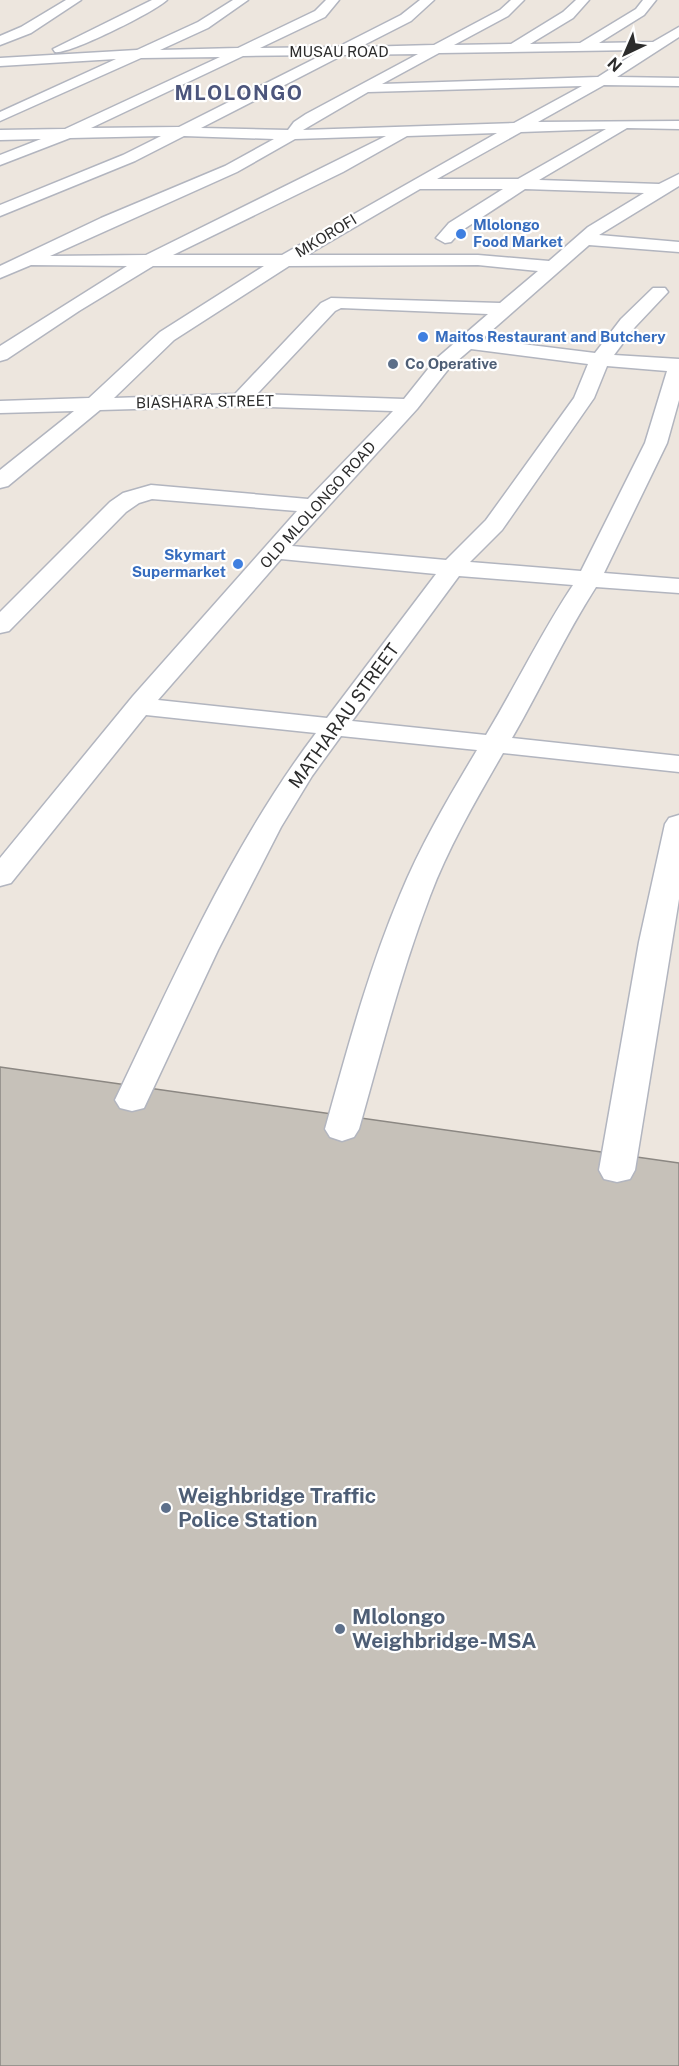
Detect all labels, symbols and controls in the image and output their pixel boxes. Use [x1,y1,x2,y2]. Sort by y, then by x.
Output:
north arrow [595,24,655,84]
street label: MUSAU ROAD [289,43,389,60]
text: N [604,53,626,76]
district label: MLOLONGO [174,81,304,105]
street label: MKOROFI [292,211,360,261]
place label: Mlolongo Food Market [473,216,563,250]
marker: Mlolongo Food Market [454,227,468,241]
place label: Maitos Restaurant and Butchery [435,328,666,345]
marker: Maitos Restaurant and Butchery [416,330,430,344]
place label: Co Operative [405,355,497,372]
marker: Co Operative [386,357,400,371]
street label: BIASHARA STREET [136,392,274,411]
street label: OLD MLOLONGO ROAD [256,438,379,571]
place label: Skymart Supermarket [132,546,226,580]
marker: Skymart Supermarket [231,557,245,571]
street label: MATHARAU STREET [284,639,403,792]
place label: Weighbridge Traffic Police Station [178,1483,376,1532]
marker: Weighbridge Traffic Police Station [159,1501,173,1515]
place label: Mlolongo Weighbridge-MSA [352,1604,536,1653]
marker: Mlolongo Weighbridge-MSA [333,1622,347,1636]

